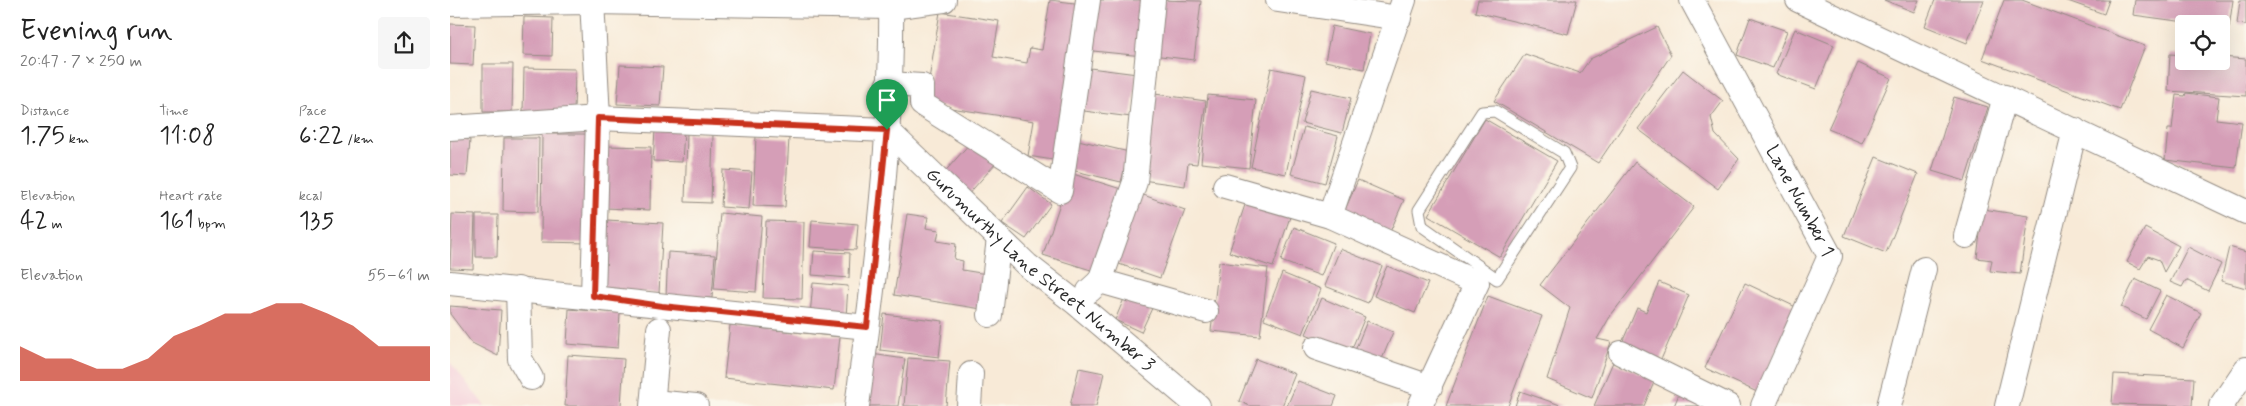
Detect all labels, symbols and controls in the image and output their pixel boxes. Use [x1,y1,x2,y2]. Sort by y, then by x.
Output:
text: Evening run [20,13,173,50]
map controls [2175,15,2230,70]
button: locate [2175,15,2230,70]
button: share [378,17,430,69]
text: 20:47 · 7 × 250 m [20,51,142,72]
pin [866,79,908,130]
icon: arrive [873,86,901,114]
text: Distance [20,102,69,120]
text: Time [159,102,189,120]
text: Pace [299,102,327,120]
text: 1.75 [20,120,65,153]
text: 11:08 [159,120,216,153]
text: 6:22 [299,120,344,153]
text: km [65,130,89,148]
text: /km [344,130,374,148]
street label: Lane Number 1 [1760,141,1840,261]
street label: Gurumurthy Lane Street Number 3 [921,162,1160,377]
text: Elevation [20,187,75,205]
text: Heart rate [159,187,222,205]
text: kcal [299,187,322,205]
text: 42 [20,205,48,238]
text: 161 [159,205,194,238]
text: 135 [299,205,334,238]
text: m [48,215,63,233]
text: bpm [194,215,226,233]
text: Elevation [20,265,83,286]
text: 55–61 m [367,265,430,286]

